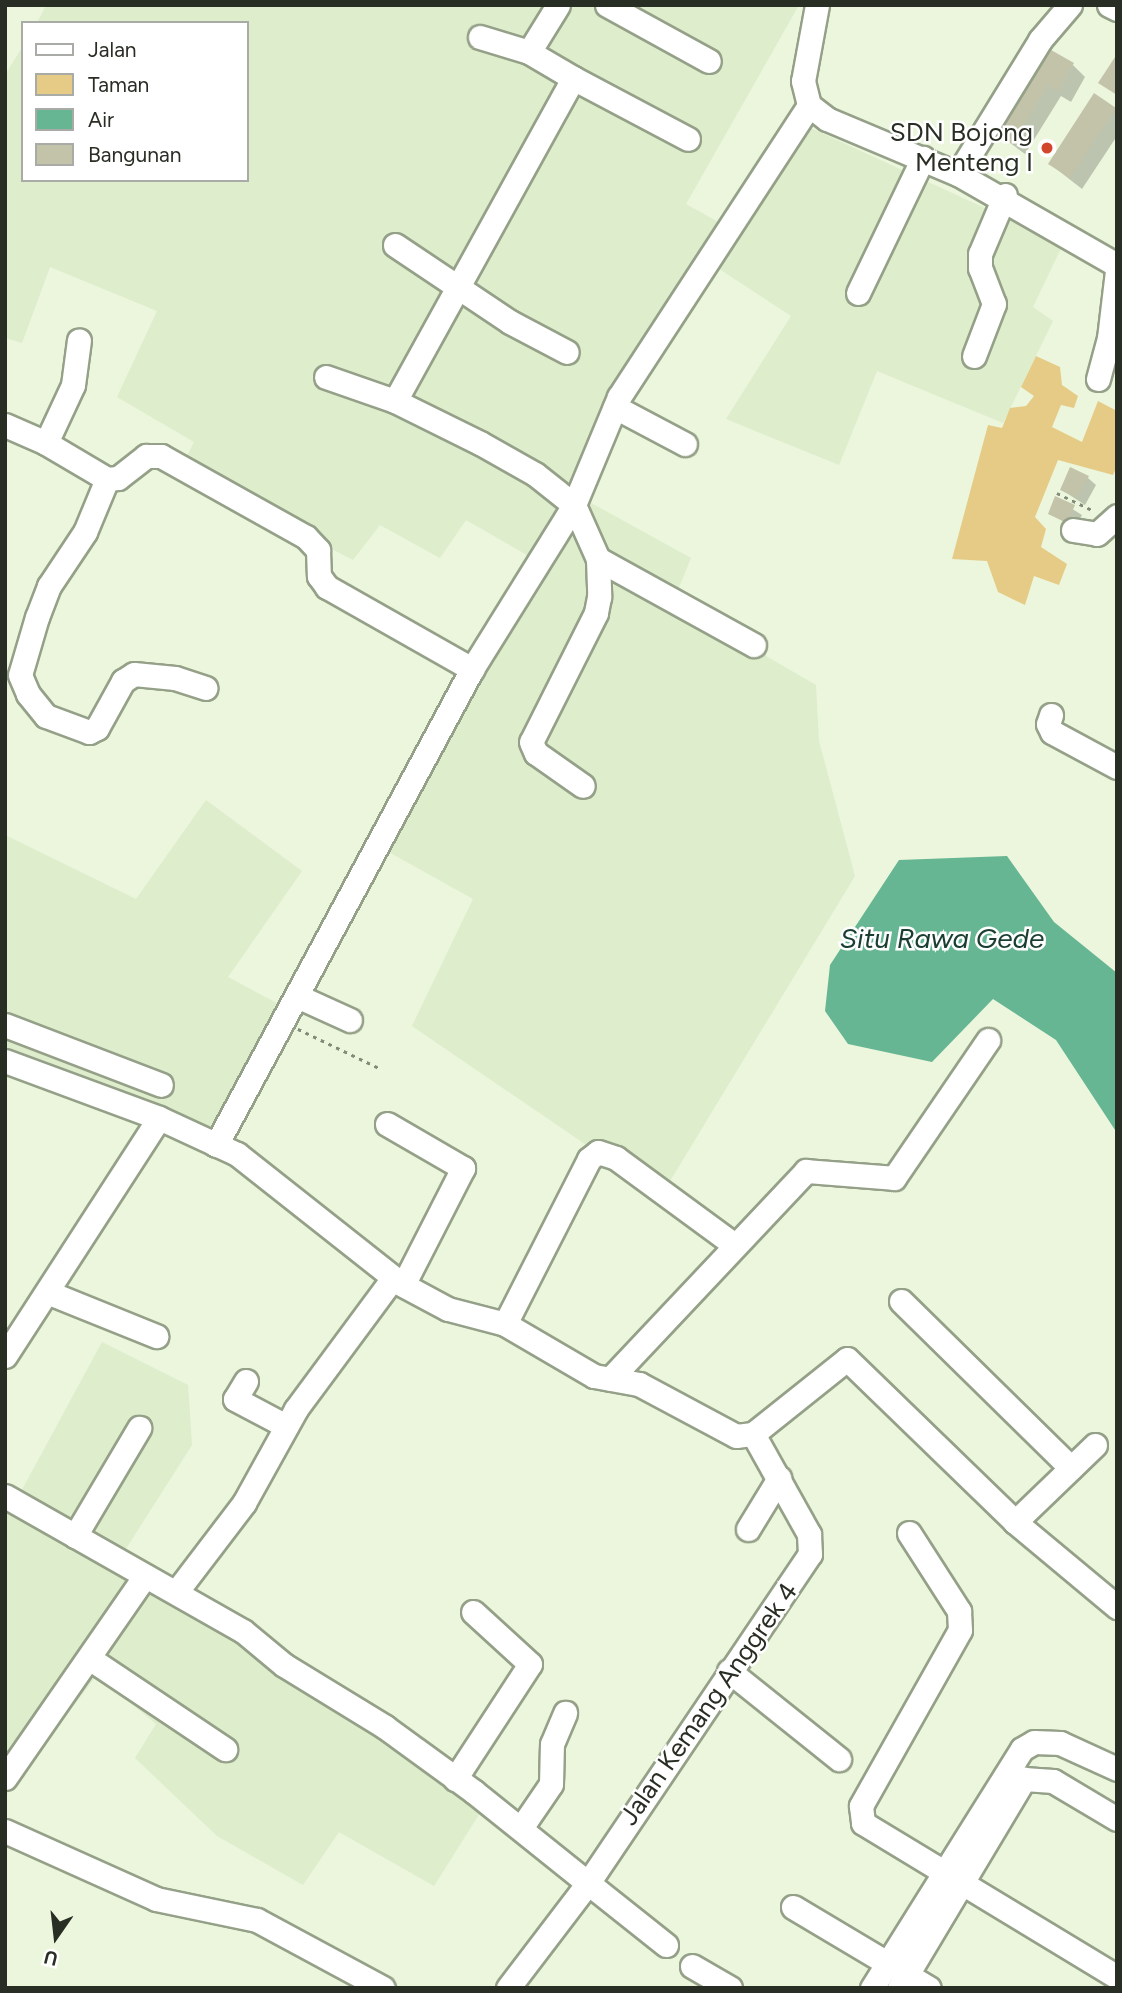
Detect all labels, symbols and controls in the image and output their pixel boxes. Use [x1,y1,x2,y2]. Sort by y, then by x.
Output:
legend [21,21,248,182]
text: Jalan [88,37,137,62]
text: Taman [88,72,149,97]
text: Air [88,107,114,132]
place label: SDN Bojong Menteng I [890,117,1033,178]
marker: SDN Bojong Menteng I [1039,140,1055,156]
text: Bangunan [88,142,181,167]
water label: Situ Rawa Gede [840,921,1044,955]
street label: Jalan Kemang Anggrek 4 [613,1577,805,1831]
north arrow [21,1902,91,1972]
text: U [42,1945,60,1971]

